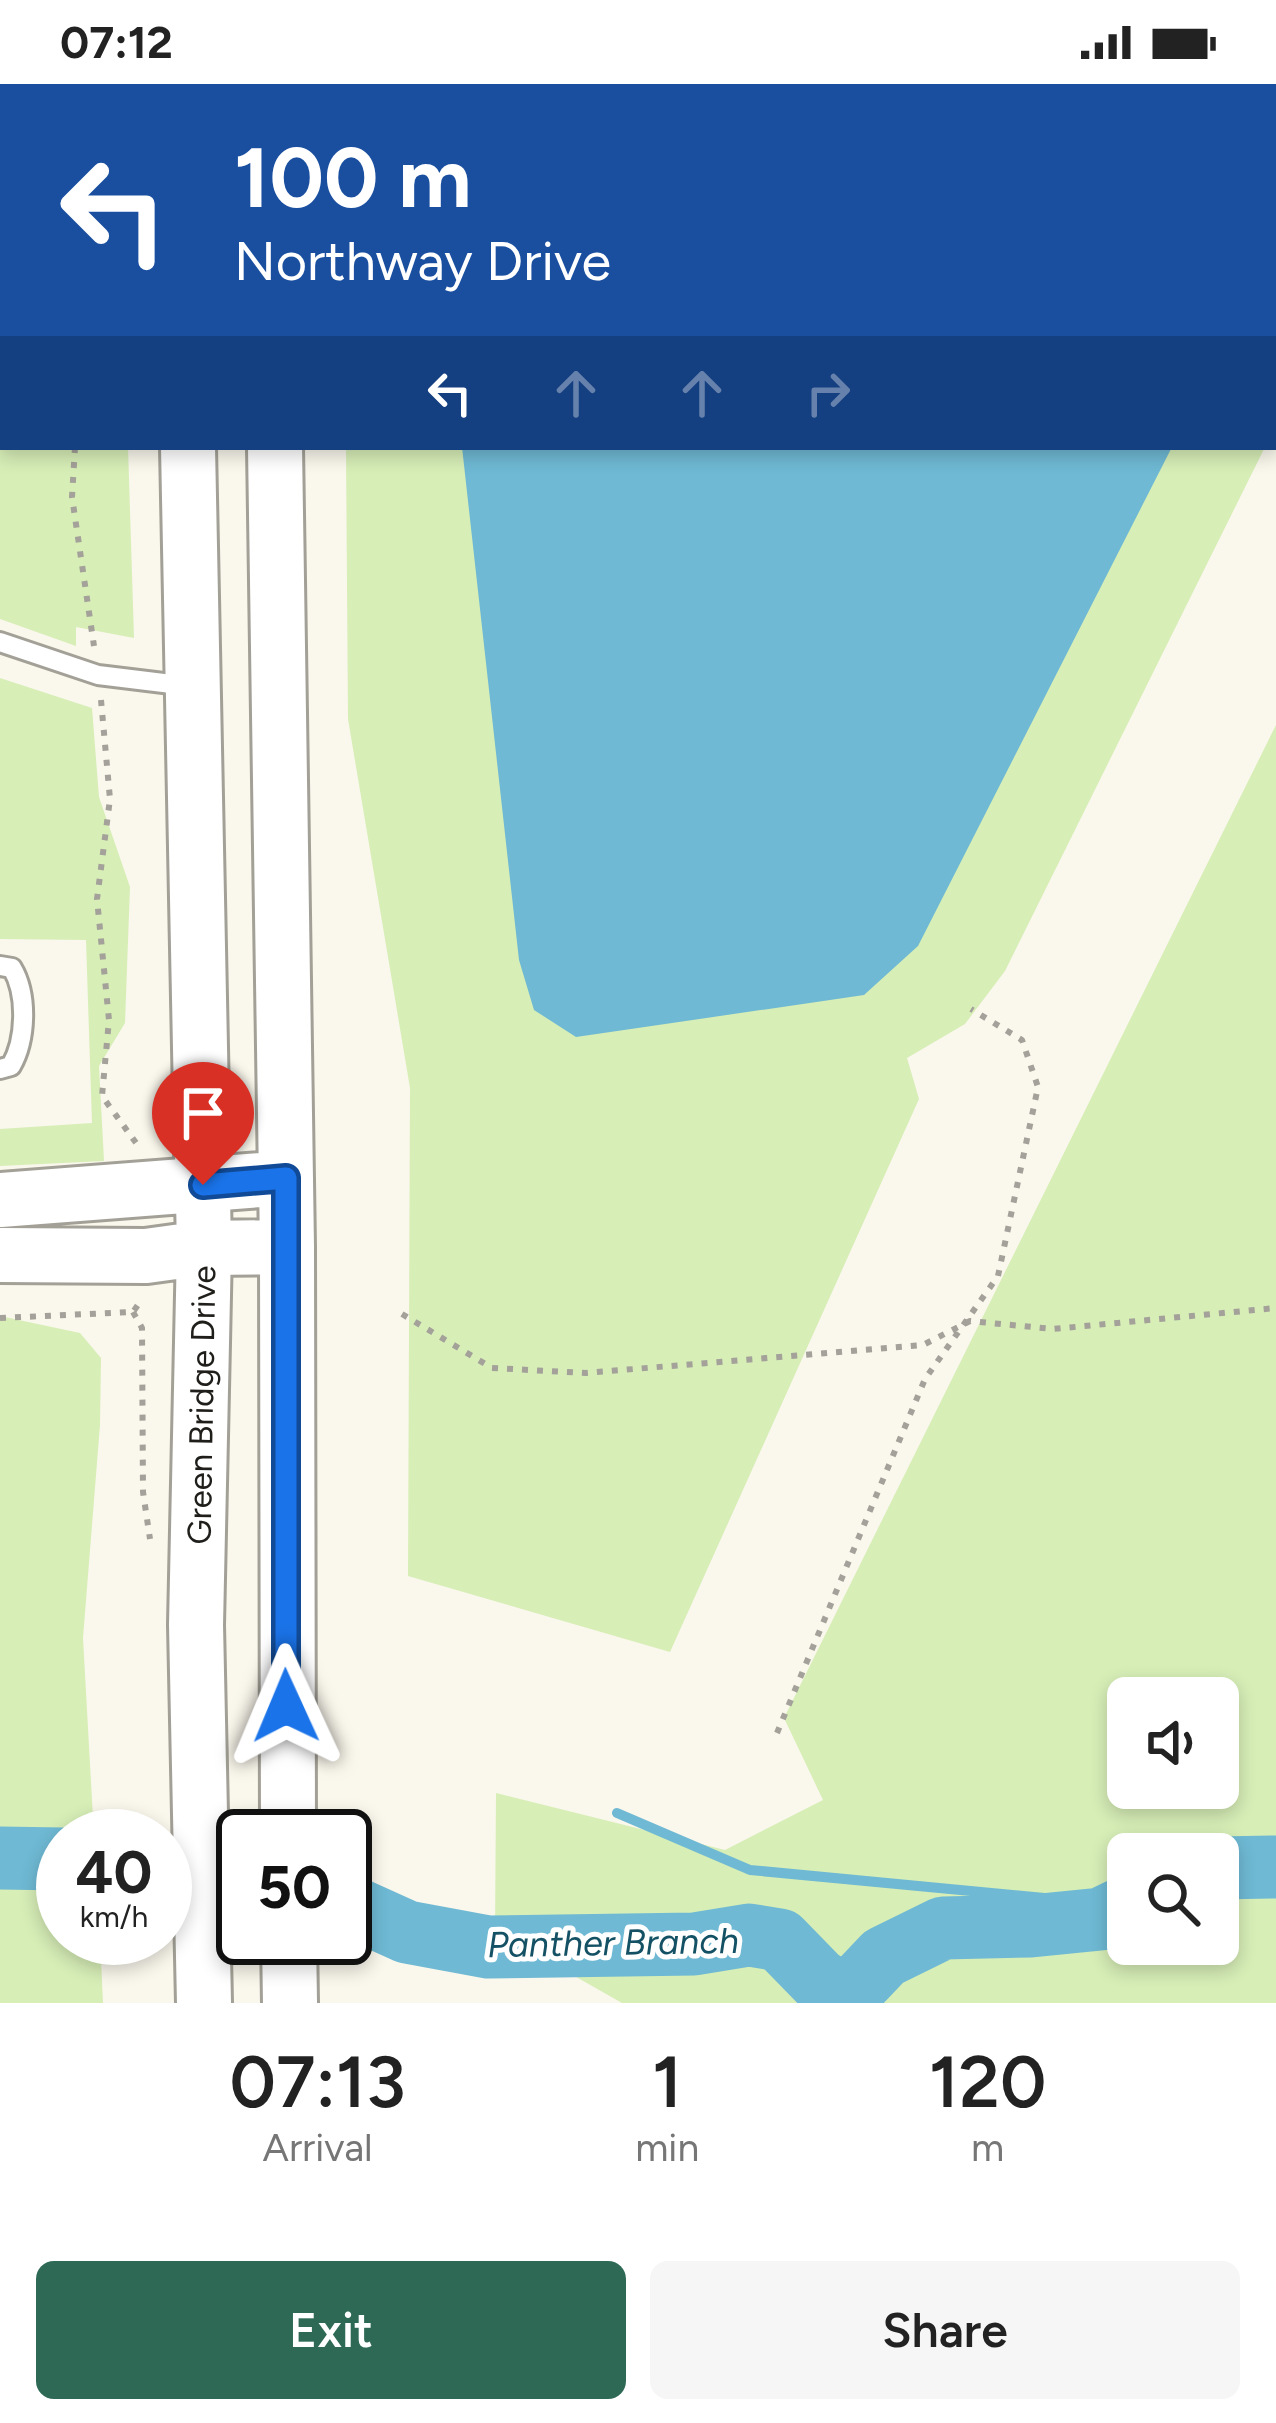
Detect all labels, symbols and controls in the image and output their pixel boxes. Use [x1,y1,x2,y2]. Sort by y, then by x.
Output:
text: 07:12 [60,15,173,69]
text: 100 m [234,127,472,228]
icon: left [36,132,192,288]
text: Northway Drive [234,229,611,294]
icon: left [417,360,483,426]
icon: ahead [543,360,609,426]
icon: ahead [669,360,735,426]
icon: right [795,360,861,426]
pin [152,1062,254,1185]
icon: arrive [170,1080,236,1146]
street label: Green Bridge Drive [180,1265,223,1545]
position arrow [223,1643,349,1769]
map controls [1107,1677,1239,1965]
button: sound [1107,1677,1239,1809]
speed limit sign: 50 [216,1809,372,1965]
button: search [1107,1833,1239,1965]
text: 40 [76,1836,152,1908]
text: km/h [80,1898,148,1935]
water label: Panther Branch [487,1919,739,1966]
text: 07:13 [230,2039,406,2125]
text: 1 [652,2039,682,2125]
text: 120 [929,2039,1046,2125]
text: Arrival [263,2124,373,2171]
text: min [635,2124,699,2171]
text: m [971,2124,1004,2171]
button: Exit [36,2261,626,2399]
button: Share [650,2261,1240,2399]

